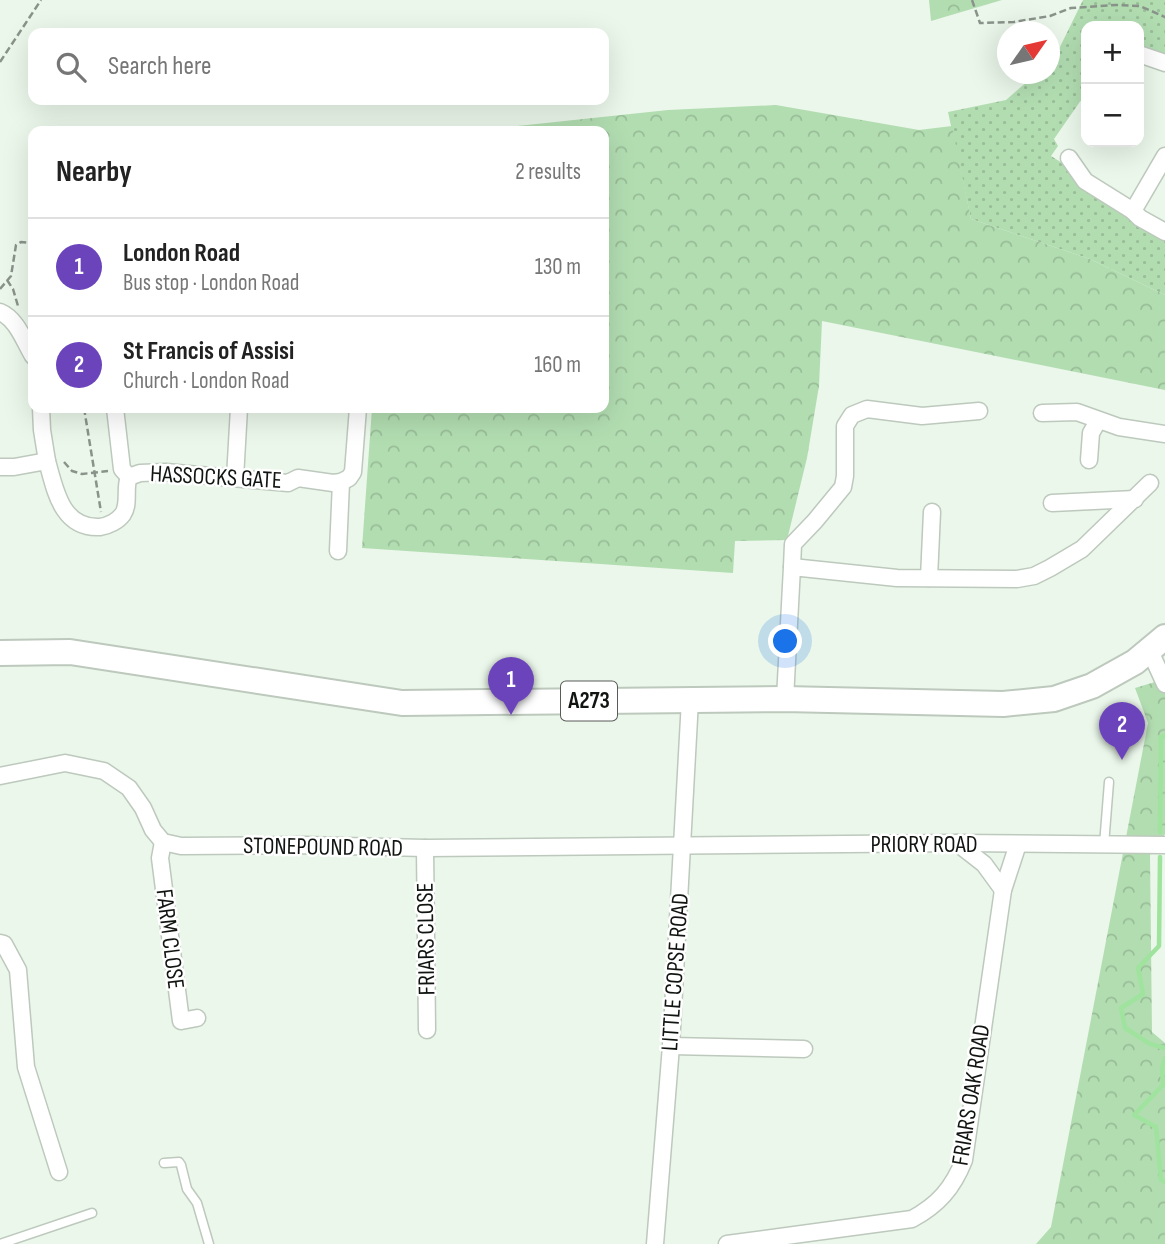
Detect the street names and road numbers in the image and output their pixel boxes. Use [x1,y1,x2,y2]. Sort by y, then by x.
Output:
street label: HASSOCKS GATE [149,459,283,495]
road number: A273 [561,681,617,720]
street label: PRIORY ROAD [870,830,978,859]
street label: STONEPOUND ROAD [243,831,403,863]
street label: FRIARS CLOSE [411,882,441,996]
street label: FARM CLOSE [149,887,191,991]
street label: LITTLE COPSE ROAD [655,892,695,1052]
street label: FRIARS OAK ROAD [946,1022,996,1168]

